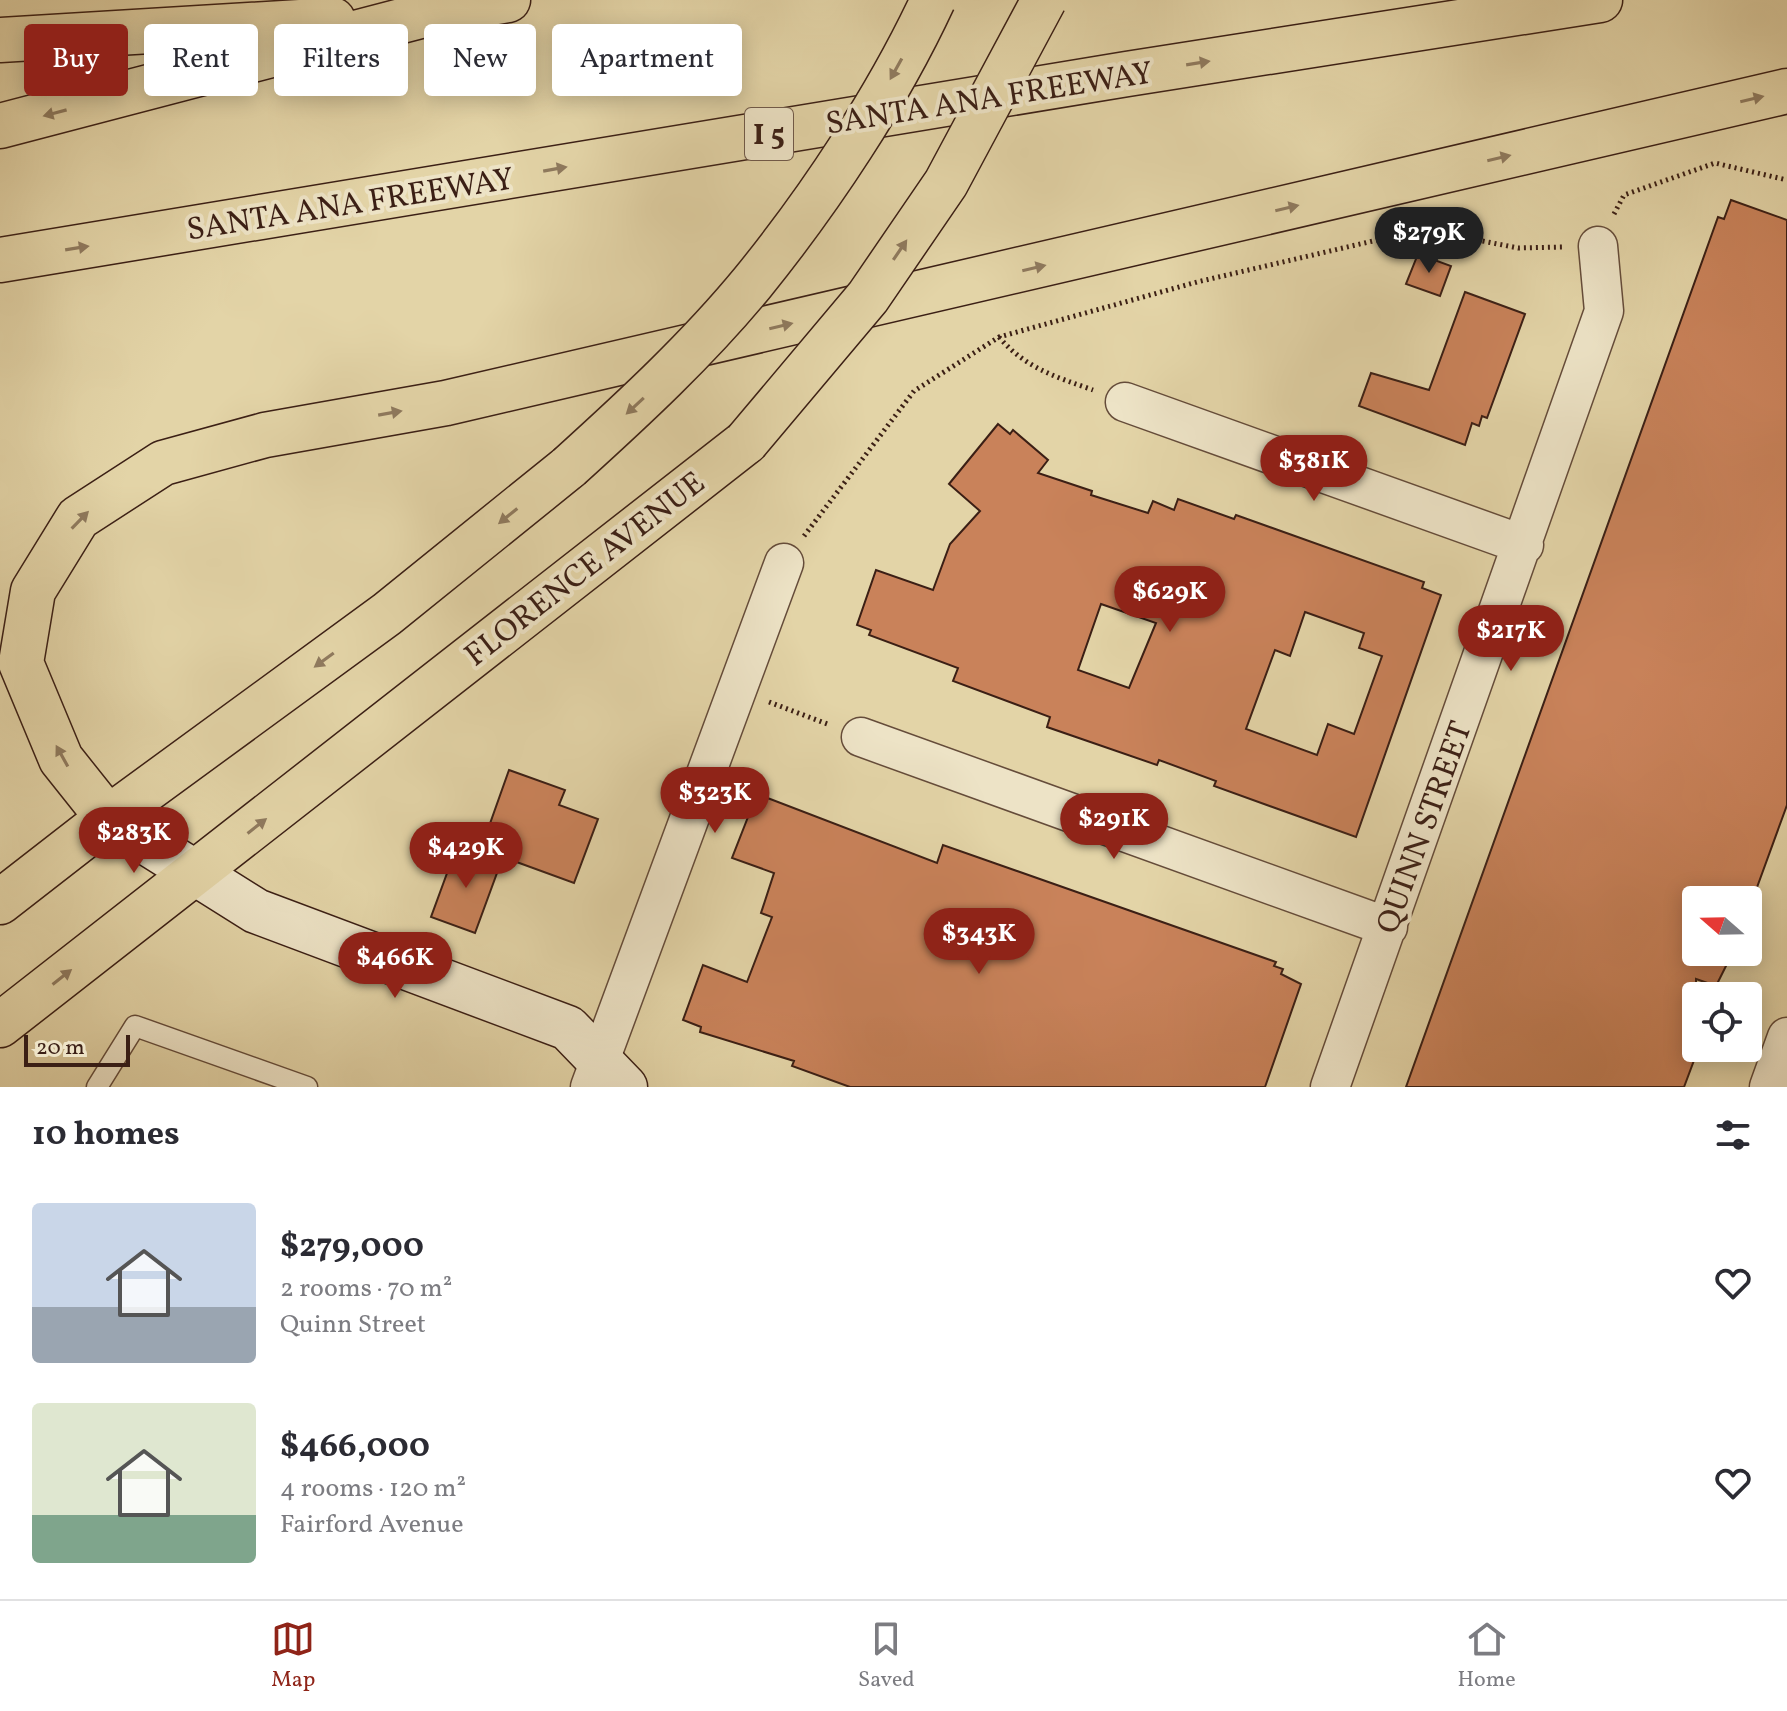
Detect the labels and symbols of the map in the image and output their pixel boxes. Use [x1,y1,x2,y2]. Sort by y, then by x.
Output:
street label: SANTA ANA FREEWAY [823,52,1156,148]
one-way arrow [1186,56,1211,69]
one-way arrow [889,57,903,80]
one-way arrow [1740,92,1765,105]
one-way arrow [42,108,67,120]
road number: I 5 [745,108,793,160]
one-way arrow [1487,152,1512,164]
street label: SANTA ANA FREEWAY [184,158,517,254]
one-way arrow [542,163,567,175]
one-way arrow [1275,202,1300,214]
pin: $279K [1373,207,1485,275]
one-way arrow [892,240,907,261]
one-way arrow [65,241,90,253]
one-way arrow [1022,261,1047,274]
one-way arrow [769,320,794,332]
one-way arrow [626,397,645,415]
one-way arrow [378,406,403,419]
pin: $381K [1258,435,1370,503]
street label: FLORENCE AVENUE [456,462,715,678]
one-way arrow [498,507,518,524]
one-way arrow [71,511,90,530]
pin: $629K [1114,566,1226,634]
pin: $217K [1455,605,1567,673]
one-way arrow [313,652,335,668]
street label: QUINN STREET [1367,716,1485,940]
one-way arrow [55,745,69,767]
pin: $323K [659,767,771,835]
pin: $291K [1058,793,1170,861]
pin: $283K [78,807,190,875]
one-way arrow [247,818,267,834]
pin: $429K [410,822,522,890]
north arrow [1682,886,1762,966]
pin: $343K [923,908,1035,976]
pin: $466K [339,932,451,1000]
one-way arrow [52,970,72,986]
scale bar [24,1031,130,1067]

